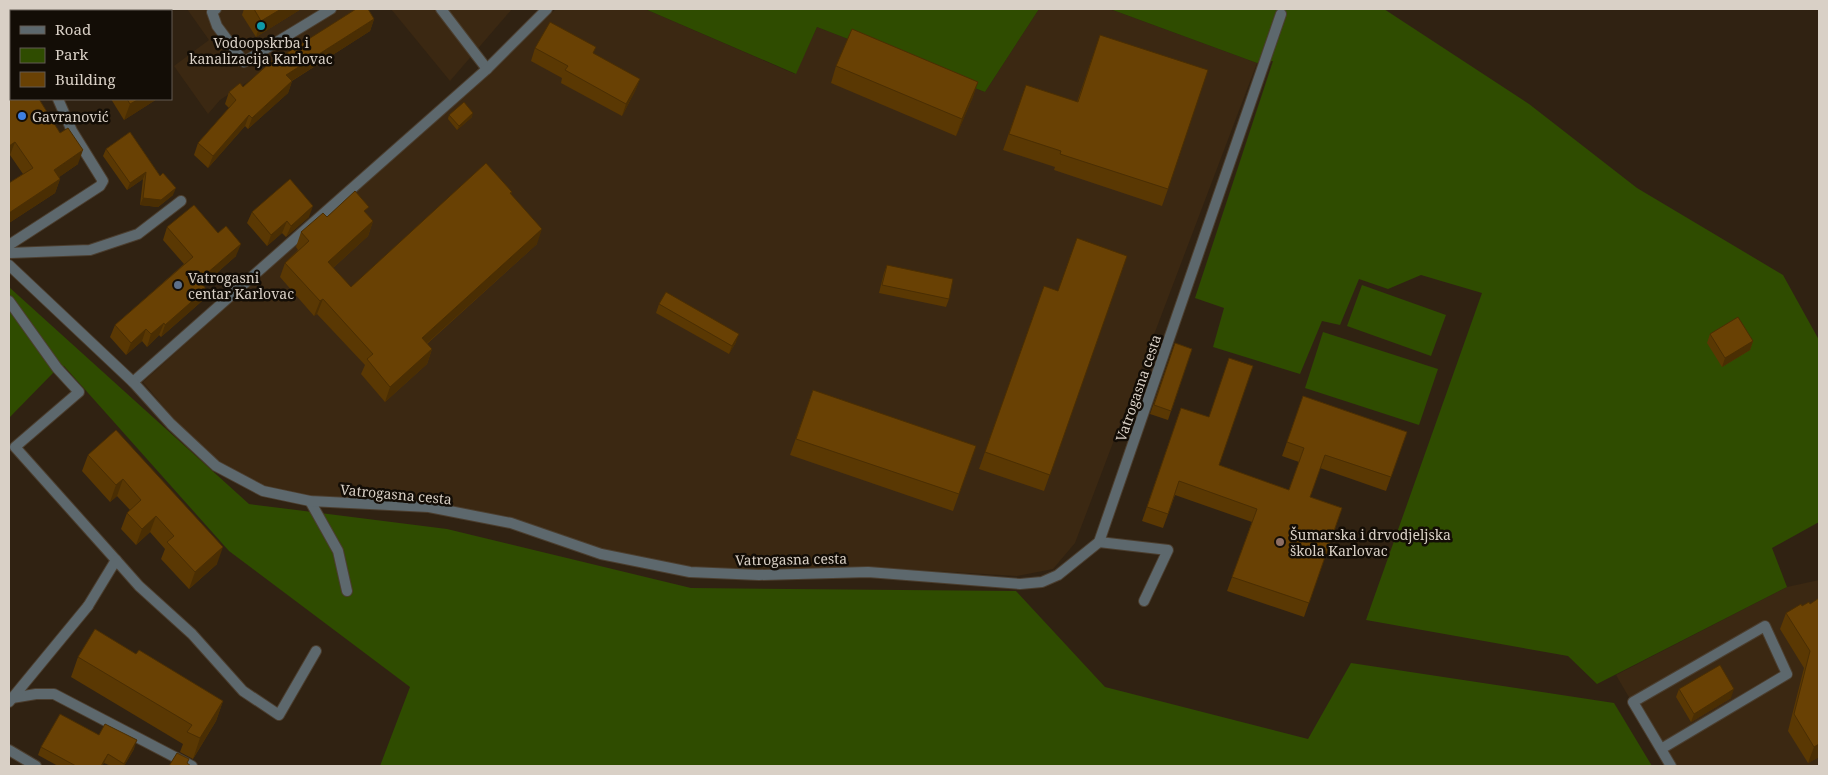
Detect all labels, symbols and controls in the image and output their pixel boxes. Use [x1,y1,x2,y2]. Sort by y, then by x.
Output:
legend [10,10,172,100]
text: Road [55,19,91,39]
marker: Vodoopskrba i kanalizacija Karlovac [255,20,267,32]
place label: Vodoopskrba i kanalizacija Karlovac [189,33,333,68]
text: Park [55,44,89,64]
text: Building [55,69,116,89]
place label: Gavranović [32,107,109,126]
marker: Gavranović [16,110,28,122]
place label: Vatrogasni centar Karlovac [188,268,294,303]
marker: Vatrogasni centar Karlovac [172,279,184,291]
street label: Vatrogasna cesta [1111,332,1165,444]
street label: Vatrogasna cesta [339,480,453,508]
place label: Šumarska i drvodjeljska škola Karlovac [1290,525,1451,560]
marker: Šumarska i drvodjeljska škola Karlovac [1274,536,1286,548]
street label: Vatrogasna cesta [735,549,847,569]

